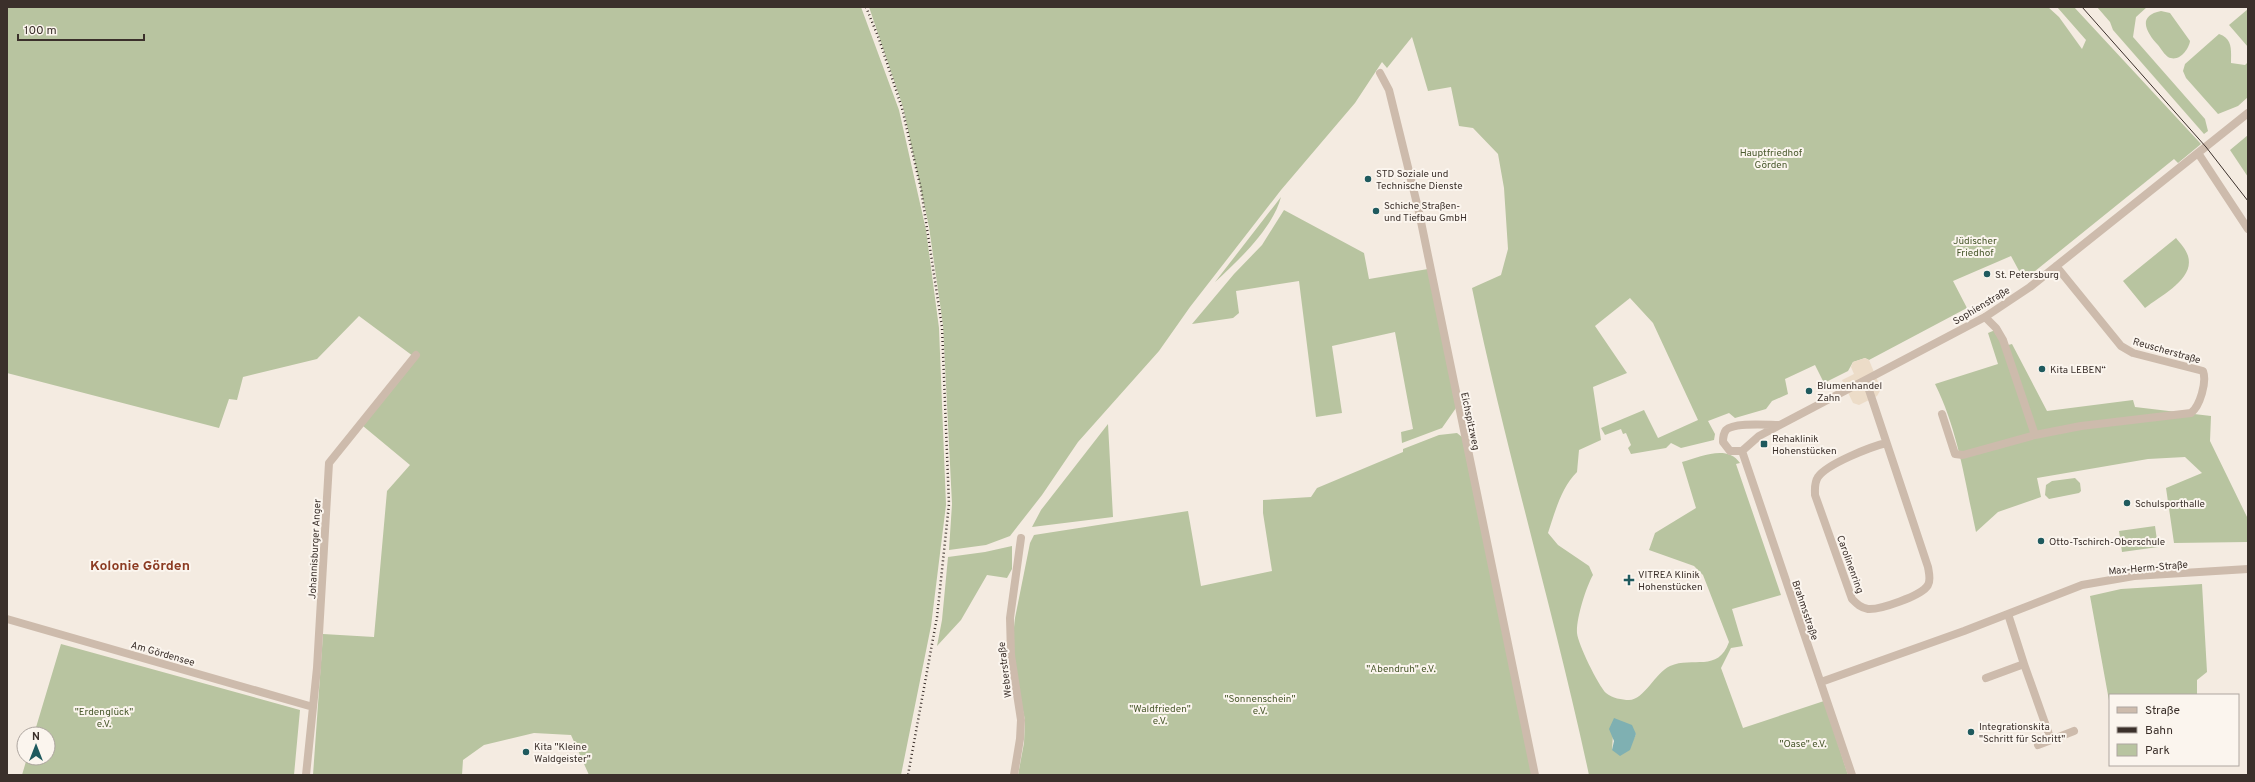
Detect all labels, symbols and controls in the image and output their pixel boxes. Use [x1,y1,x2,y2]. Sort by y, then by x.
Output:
scale bar [18,16,144,42]
text: 100 m [24,23,57,39]
park label: Hauptfriedhof Görden [1740,147,1803,172]
place label: STD Soziale und Technische Dienste [1376,168,1463,193]
marker: STD Soziale und Technische Dienste [1363,174,1373,184]
place label: Schiche Straßen- und Tiefbau GmbH [1384,200,1467,225]
marker: Schiche Straßen- und Tiefbau GmbH [1371,206,1381,216]
park label: Jüdischer Friedhof [1953,235,1997,260]
marker: St. Petersburg [1982,269,1992,279]
place label: St. Petersburg [1995,269,2059,282]
street label: Sophienstraße [1951,284,2013,328]
street label: Reuscherstraße [2131,336,2202,367]
marker: Kita LEBEN“ [2037,364,2047,374]
place label: Kita LEBEN“ [2050,364,2106,377]
place label: Blumenhandel Zahn [1817,380,1882,405]
marker: Blumenhandel Zahn [1804,386,1814,396]
street label: Eichspitzweg [1457,391,1482,451]
place label: Rehaklinik Hohenstücken [1772,433,1837,458]
marker: Rehaklinik Hohenstücken [1759,439,1769,449]
marker: Schulsporthalle [2122,498,2132,508]
place label: Schulsporthalle [2135,498,2205,511]
street label: Johannisburger Anger [306,499,325,599]
street label: Carolinenring [1833,534,1866,595]
marker: Otto-Tschirch-Oberschule [2036,536,2046,546]
place label: Otto-Tschirch-Oberschule [2049,536,2165,549]
district label: Kolonie Görden [90,558,190,575]
street label: Max-Herm-Straße [2108,559,2188,578]
place label: VITREA Klinik Hohenstücken [1638,569,1703,594]
marker: VITREA Klinik Hohenstücken [1623,574,1635,586]
street label: Brahmsstraße [1788,579,1821,642]
street label: Am Gördensee [129,639,196,670]
street label: Weberstraße [996,641,1015,699]
park label: "Abendruh" e.V. [1366,663,1436,676]
park label: "Sonnenschein" e.V. [1225,693,1295,718]
legend [2109,694,2239,766]
park label: "Waldfrieden" e.V. [1129,703,1191,728]
text: Straße [2145,703,2180,719]
park label: "Erdenglück" e.V. [75,706,133,731]
place label: Integrationskita "Schritt für Schritt" [1979,721,2065,746]
text: Bahn [2145,723,2173,739]
north arrow [16,726,56,766]
marker: Integrationskita "Schritt für Schritt" [1966,727,1976,737]
text: N [32,730,40,744]
park label: "Oase" e.V. [1779,738,1827,751]
place label: Kita "Kleine Waldgeister" [534,741,591,766]
text: Park [2145,743,2170,759]
marker: Kita "Kleine Waldgeister" [521,747,531,757]

